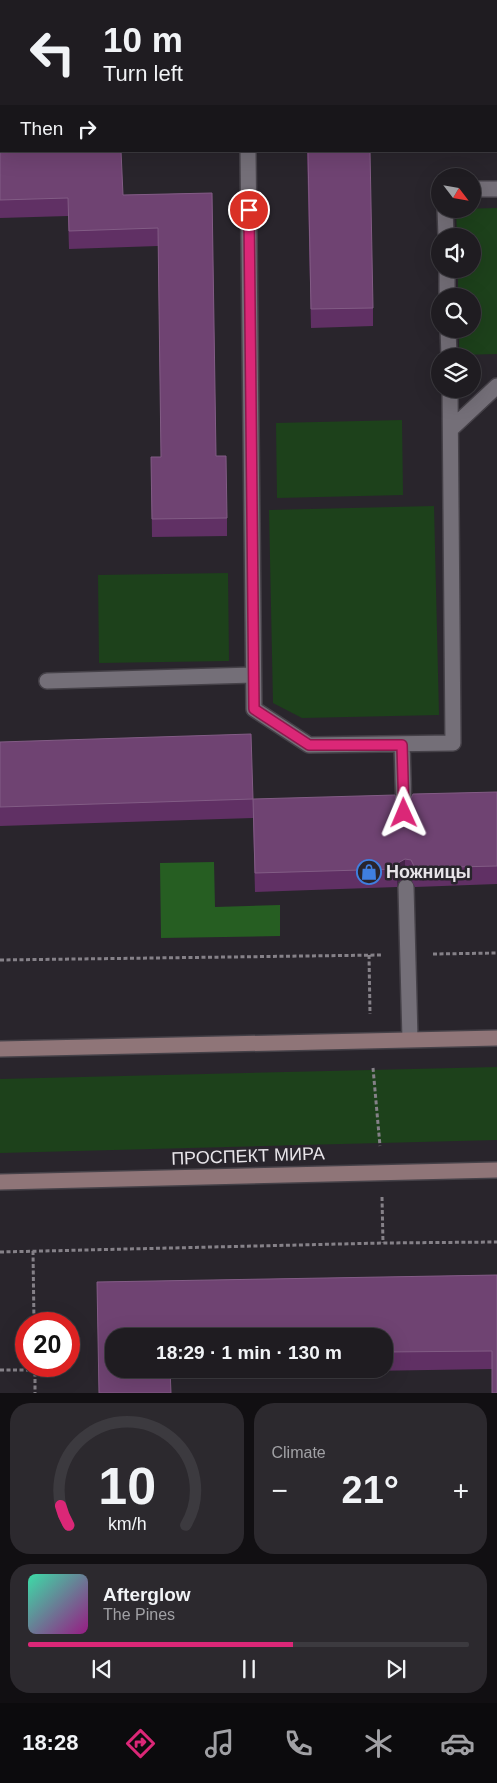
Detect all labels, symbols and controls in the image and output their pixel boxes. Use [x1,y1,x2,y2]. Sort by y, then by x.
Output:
icon: left [20,20,85,85]
text: 10 m [103,20,183,59]
text: Turn left [103,61,183,86]
icon: right [73,115,101,143]
text: Then [20,118,63,139]
north arrow [431,168,481,218]
map controls [431,168,481,398]
pin [228,189,270,231]
icon: arrive [235,196,263,224]
button: sound [431,228,481,278]
button: search [431,288,481,338]
button: layers [431,348,481,398]
position arrow [377,786,429,838]
shop icon: Ножницы [356,859,382,885]
place label: Ножницы [386,862,471,882]
street label: ПРОСПЕКТ МИРА [171,1143,325,1169]
speed limit sign: 20 [15,1312,80,1377]
text: 18:29 · 1 min · 130 m [156,1342,342,1363]
text: Climate [272,1444,326,1461]
text: 10 [98,1457,156,1515]
text: 21° [342,1469,399,1511]
text: − [272,1475,288,1506]
text: + [453,1475,469,1506]
text: km/h [107,1514,146,1534]
text: Afterglow [103,1584,191,1605]
text: The Pines [103,1606,175,1623]
icon: previous [88,1655,116,1683]
icon: pause [235,1655,263,1683]
icon: next [382,1655,410,1683]
icon: directions [123,1726,158,1761]
icon: music [202,1726,237,1761]
icon: phone [281,1726,316,1761]
icon: climate [361,1726,396,1761]
icon: car [440,1726,475,1761]
text: 18:28 [22,1730,78,1755]

